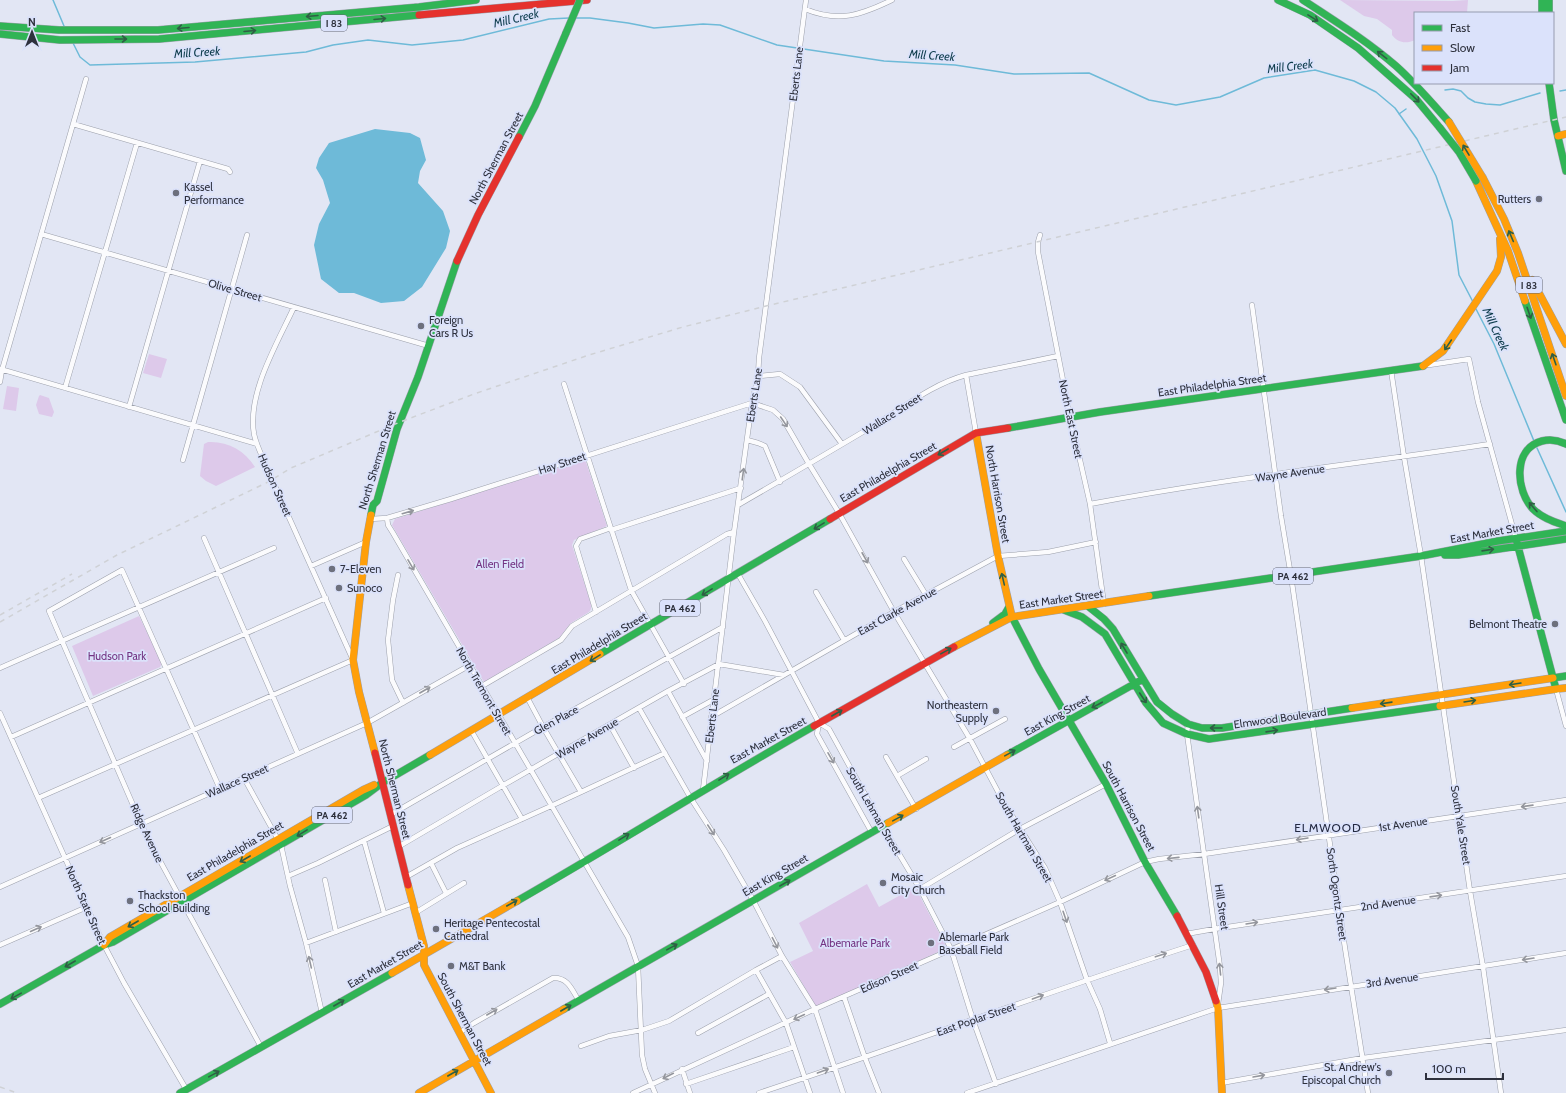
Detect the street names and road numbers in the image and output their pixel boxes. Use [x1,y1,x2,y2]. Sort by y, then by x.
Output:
road number: I 83 [321,15,347,31]
street label: Eberts Lane [786,46,806,102]
street label: North Sherman Street [466,109,526,207]
street label: Olive Street [207,276,264,304]
road number: I 83 [1516,277,1542,293]
street label: Eberts Lane [743,367,765,423]
street label: East Philadelphia Street [1157,370,1267,400]
street label: North East Street [1056,379,1086,460]
street label: Wallace Street [860,390,924,438]
street label: North Sherman Street [355,409,399,511]
street label: East Philadelphia Street [837,438,939,505]
street label: North Harrison Street [983,444,1014,544]
street label: Hay Street [537,449,588,477]
street label: Hudson Street [255,452,295,519]
street label: Wayne Avenue [1254,461,1326,485]
street label: East Market Street [1449,518,1535,546]
road number: PA 462 [1273,568,1313,584]
street label: East Clarke Avenue [855,583,939,638]
street label: East Market Street [1018,586,1104,612]
road number: PA 462 [660,600,700,616]
street label: East Philadelphia Street [549,609,650,677]
street label: North Tremont Street [453,644,515,738]
street label: Eberts Lane [702,688,722,744]
street label: East King Street [1022,691,1093,739]
street label: Glen Place [531,702,581,738]
street label: Elmwood Boulevard [1233,705,1327,731]
street label: East Market Street [728,713,809,767]
street label: Wayne Avenue [553,714,621,761]
street label: North Sherman Street [376,738,414,841]
street label: South Harrison Street [1099,759,1159,854]
street label: Wallace Street [204,761,271,801]
street label: South Lehman Street [843,765,905,858]
street label: South Yale Street [1448,784,1474,866]
street label: South Hartman Street [992,789,1056,885]
street label: Ridge Avenue [127,801,167,865]
road number: PA 462 [312,807,352,823]
street label: 1st Avenue [1378,814,1429,834]
street label: East Philadelphia Street [184,817,286,884]
street label: Sorth Ogontz Street [1324,847,1350,942]
street label: East King Street [740,850,810,899]
street label: North State Street [62,864,110,947]
street label: Hill Street [1212,883,1232,931]
street label: 2nd Avenue [1360,892,1417,914]
street label: East Market Street [345,937,425,991]
street label: Edison Street [858,958,920,996]
street label: 3rd Avenue [1365,969,1419,991]
street label: South Sherman Street [434,970,496,1068]
street label: East Poplar Street [935,999,1018,1039]

